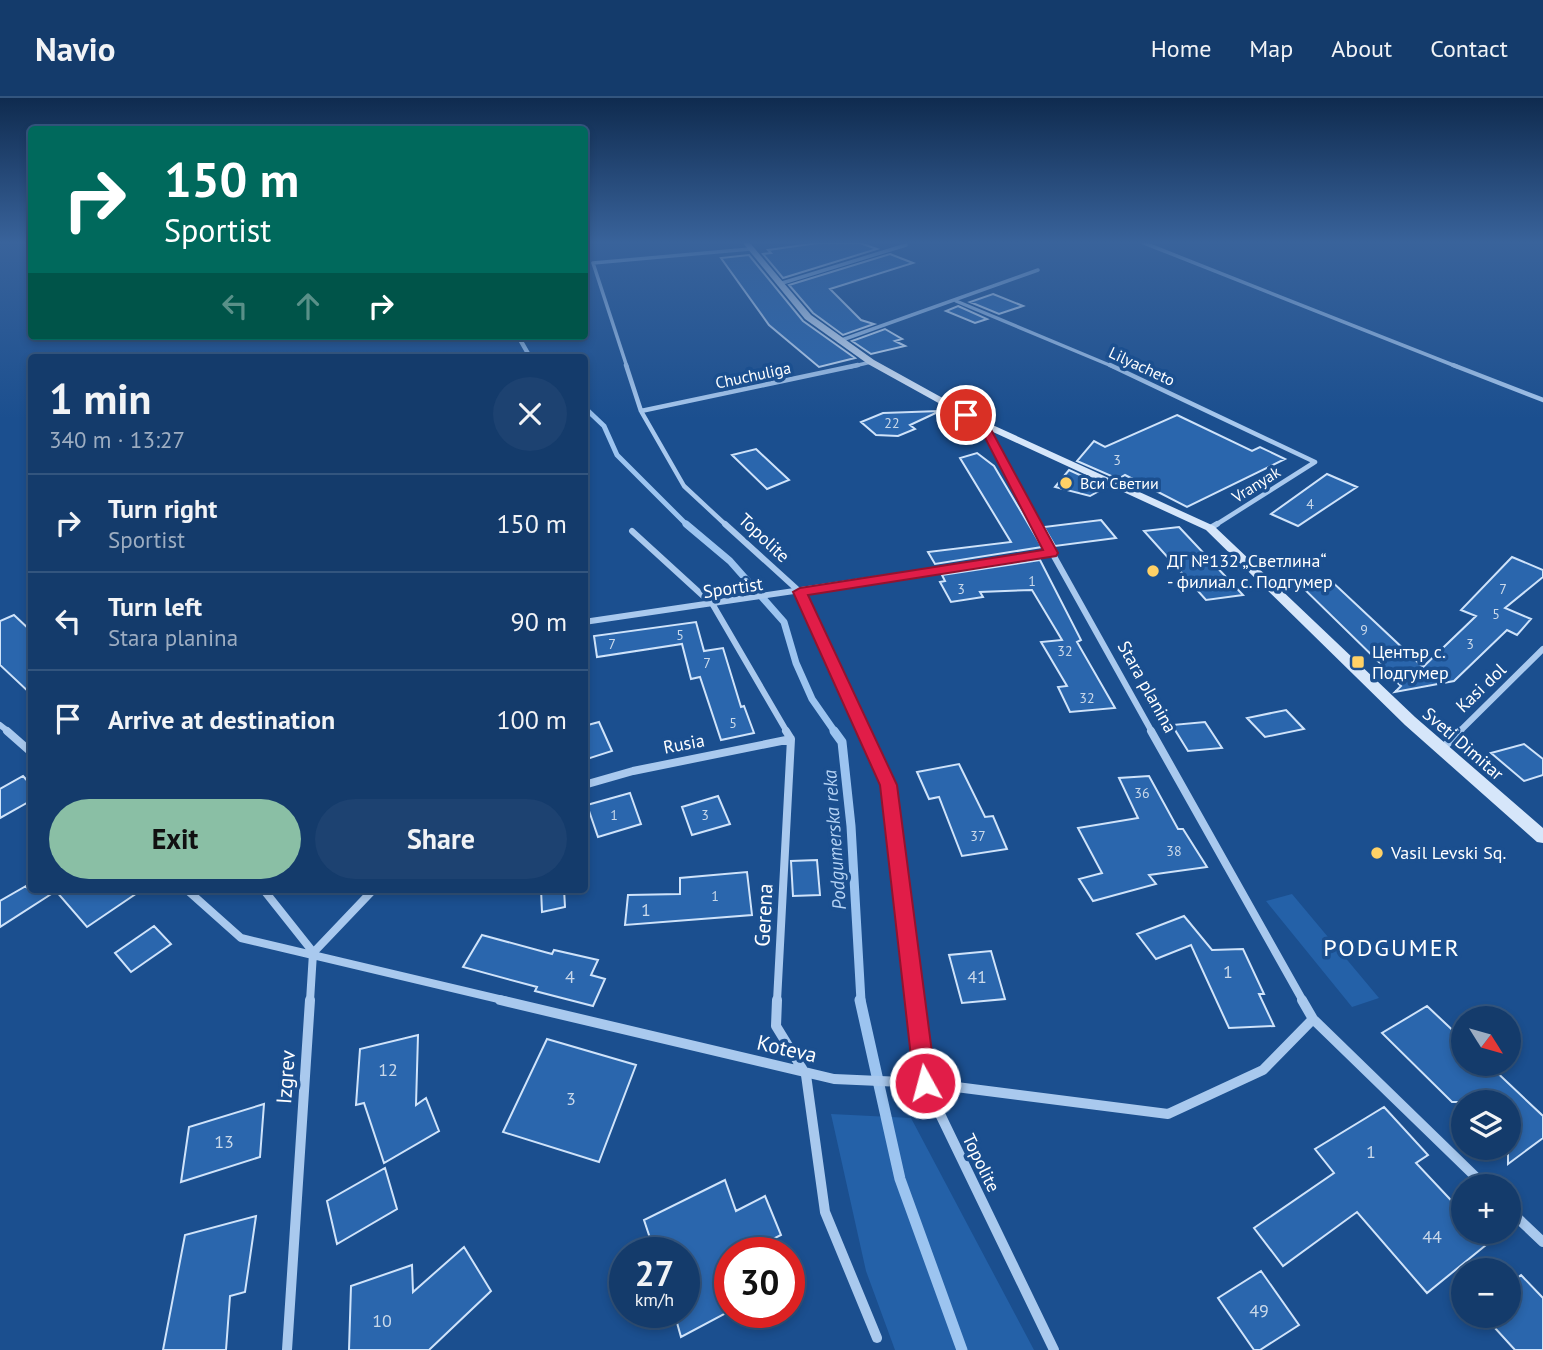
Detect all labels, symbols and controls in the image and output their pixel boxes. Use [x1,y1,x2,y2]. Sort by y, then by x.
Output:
text: Navio [35,27,115,70]
text: Home [1151,33,1211,64]
text: Map [1249,33,1293,64]
text: About [1331,33,1392,64]
text: Contact [1430,33,1508,64]
text: 150 m [164,147,299,211]
icon: right [49,154,140,245]
text: Sportist [164,209,271,251]
icon: left [216,287,254,325]
icon: ahead [289,287,327,325]
icon: right [362,287,400,325]
street label: Lilyacheto [1106,342,1178,390]
street label: Chuchuliga [713,357,793,393]
text: 1 min [49,371,151,426]
button: close [493,377,567,451]
pin [936,385,996,445]
icon: arrive [947,396,985,434]
house number: 22 [884,414,900,432]
text: 340 m · 13:27 [49,425,185,454]
house number: 3 [1113,451,1121,469]
street label: Vranyak [1227,461,1284,507]
place label: Вси Светии [1080,473,1159,493]
marker: Вси Светии [1058,475,1074,491]
text: Turn right [108,492,217,525]
house number: 4 [1306,495,1314,513]
icon: right [49,504,87,542]
text: 150 m [496,507,567,540]
street label: Topolite [734,508,795,567]
text: Sportist [108,525,185,554]
place label: ДГ №132 „Светлина“ - филиал с. Подгумер [1167,549,1333,593]
marker: ДГ №132 „Светлина“ - филиал с. Подгумер [1145,563,1161,579]
street label: Sportist [702,572,764,603]
house number: 1 [1028,572,1036,590]
house number: 3 [957,580,965,598]
house number: 7 [1499,580,1507,598]
text: Turn left [108,590,202,623]
icon: left [49,602,87,640]
text: 90 m [511,605,567,638]
house number: 5 [1492,605,1500,623]
house number: 9 [1360,621,1368,639]
text: Stara planina [108,623,238,652]
house number: 5 [676,626,684,644]
house number: 7 [608,635,616,653]
house number: 3 [1466,635,1474,653]
street label: Stara planina [1113,637,1182,737]
place label: Център с. Подгумер [1372,640,1449,684]
house number: 32 [1057,642,1073,660]
house number: 7 [703,654,711,672]
marker: Център с. Подгумер [1350,654,1366,670]
street label: Kasi dol [1451,658,1511,717]
house number: 32 [1079,689,1095,707]
icon: arrive [49,700,87,738]
street label: Sveti Dimitar [1418,702,1509,785]
text: Arrive at destination [108,703,335,736]
text: 100 m [496,703,567,736]
house number: 5 [729,714,737,732]
street label: Rusia [661,728,706,759]
water label: Podgumerska reka [817,768,851,911]
house number: 36 [1134,784,1150,802]
button: Exit [49,799,301,879]
button: Share [315,799,567,879]
house number: 1 [610,806,618,824]
house number: 3 [701,806,709,824]
house number: 37 [970,827,986,845]
place label: Vasil Levski Sq. [1390,841,1506,864]
house number: 38 [1166,842,1182,860]
marker: Vasil Levski Sq. [1369,845,1385,861]
street label: Gerena [748,883,779,947]
house number: 1 [711,887,719,905]
house number: 1 [641,898,651,921]
district label: PODGUMER [1323,932,1461,963]
house number: 1 [1223,960,1233,983]
house number: 4 [565,965,575,988]
house number: 41 [967,965,987,988]
north arrow [1451,1006,1521,1076]
map controls [1451,1006,1521,1328]
street label: Koteva [755,1029,820,1068]
position arrow [888,1046,962,1120]
street label: Izgrev [270,1049,301,1105]
house number: 12 [378,1058,398,1081]
house number: 3 [566,1087,576,1110]
button: layers [1451,1090,1521,1160]
house number: 13 [214,1130,234,1153]
street label: Topolite [958,1130,1005,1196]
house number: 1 [1366,1140,1376,1163]
button: + [1451,1174,1521,1244]
house number: 44 [1422,1225,1442,1248]
speed limit sign: 30 [714,1237,805,1328]
text: 27 [635,1250,674,1296]
button: − [1451,1258,1521,1328]
text: km/h [635,1288,674,1311]
house number: 49 [1249,1299,1269,1322]
house number: 10 [372,1309,392,1332]

